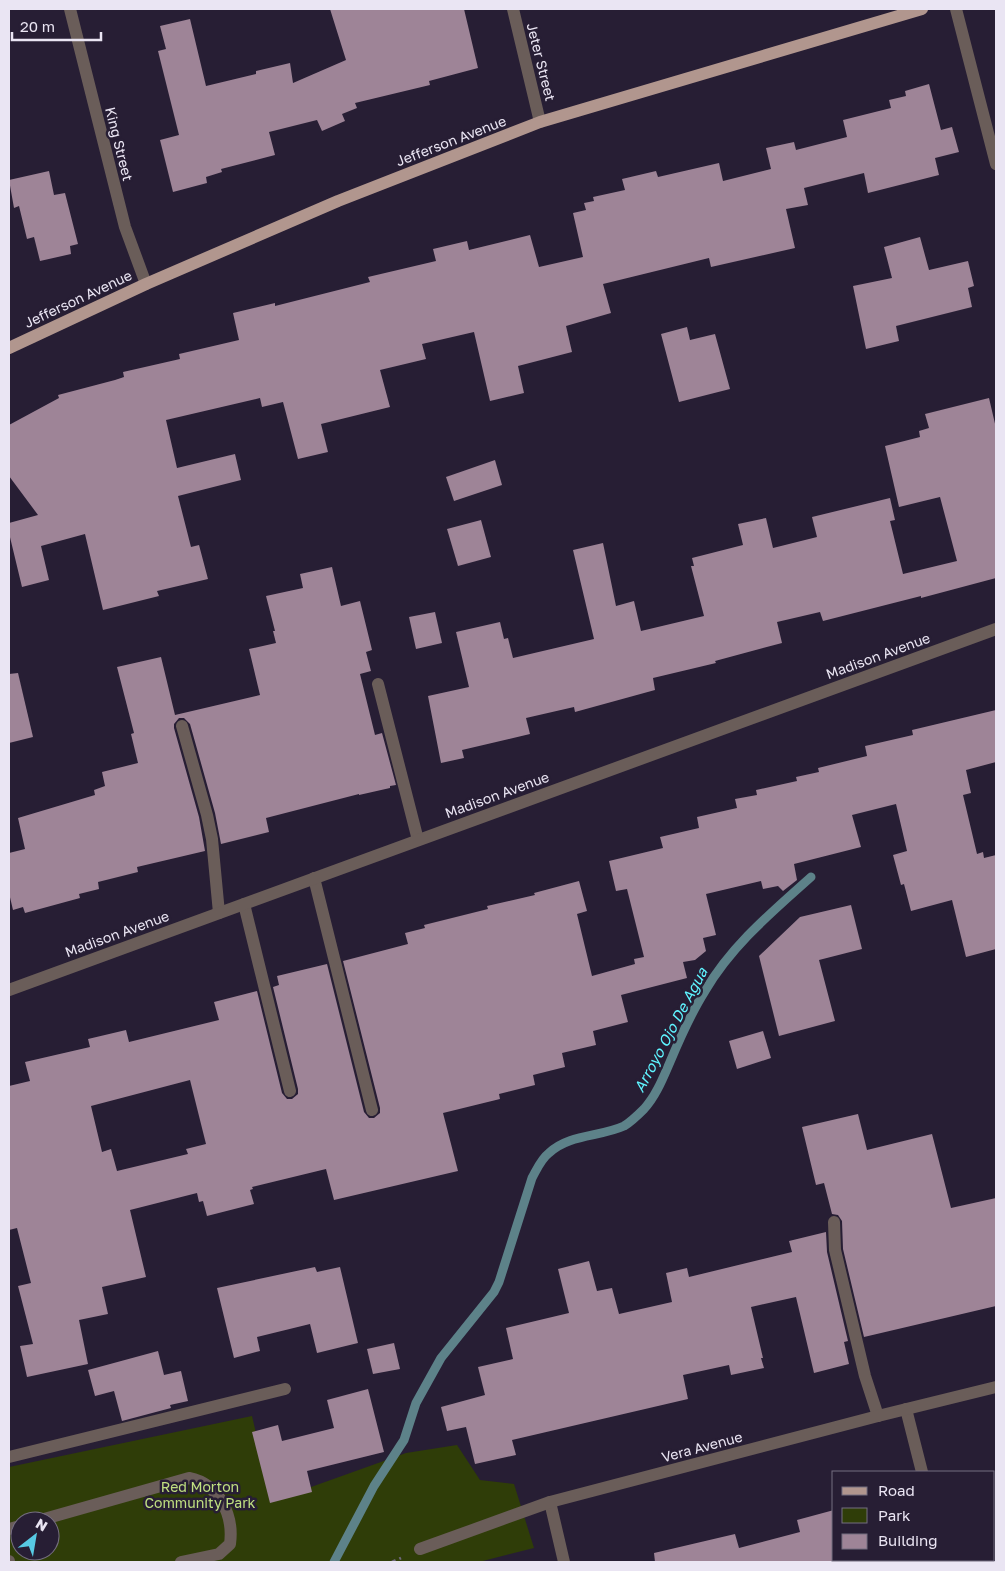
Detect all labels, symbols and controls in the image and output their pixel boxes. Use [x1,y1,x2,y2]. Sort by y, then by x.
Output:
scale bar [12,10,101,42]
text: 20 m [20,17,55,35]
street label: Jeter Street [524,21,559,103]
street label: King Street [102,105,137,183]
street label: Jefferson Avenue [393,112,508,169]
street label: Jefferson Avenue [21,266,134,331]
street label: Madison Avenue [823,629,932,682]
street label: Madison Avenue [442,768,551,821]
street label: Madison Avenue [62,907,171,960]
water label: Arroyo Ojo De Agua [630,964,712,1095]
street label: Vera Avenue [660,1428,744,1465]
legend [832,1471,995,1561]
park label: Red Morton Community Park [144,1478,256,1511]
text: Road [878,1481,915,1499]
text: Park [878,1506,911,1524]
north arrow [10,1511,60,1561]
text: N [33,1514,51,1534]
text: Building [878,1531,938,1549]

